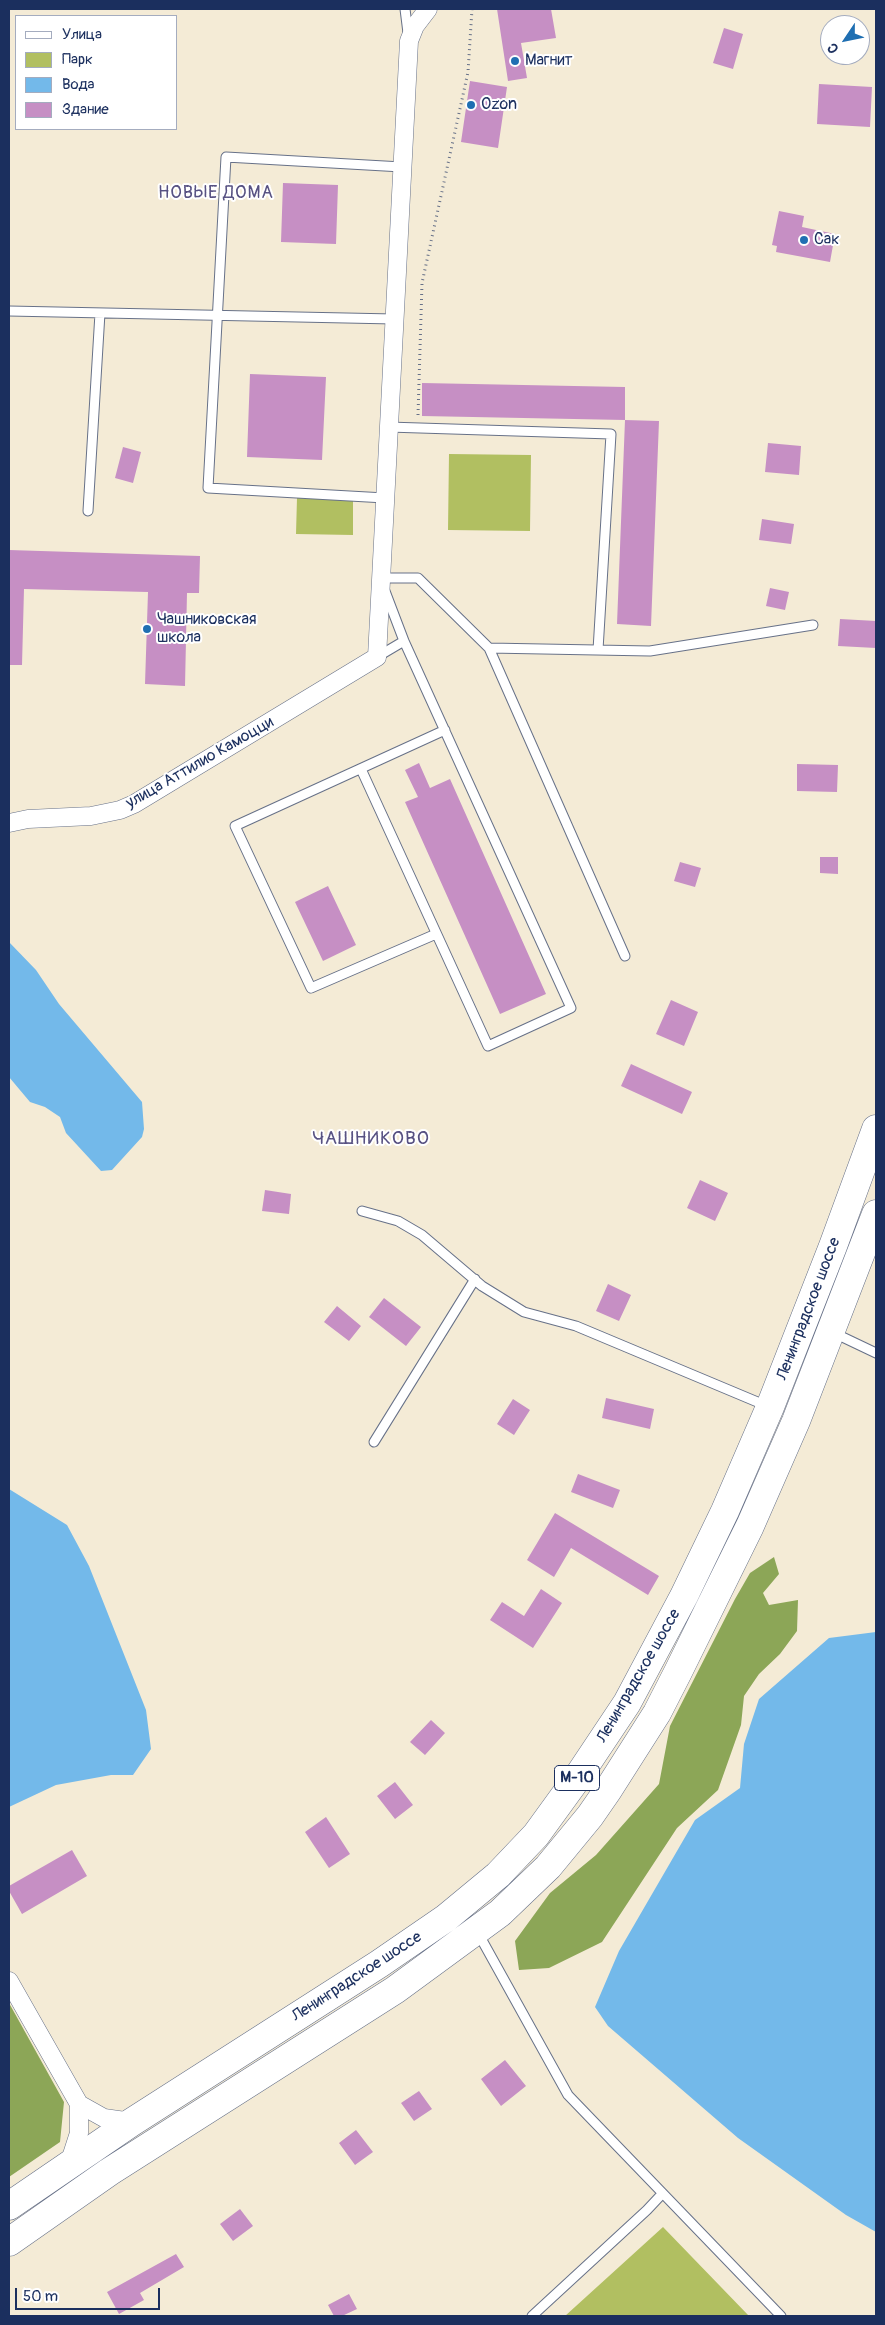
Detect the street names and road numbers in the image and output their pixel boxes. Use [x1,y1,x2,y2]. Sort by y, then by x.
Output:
street label: улица Аттилио Камоцци [123,713,277,813]
street label: Ленинградское шоссе [773,1235,845,1383]
street label: Ленинградское шоссе [593,1606,685,1746]
road number: М-10 [554,1766,600,1790]
street label: Ленинградское шоссе [288,1928,426,2026]

